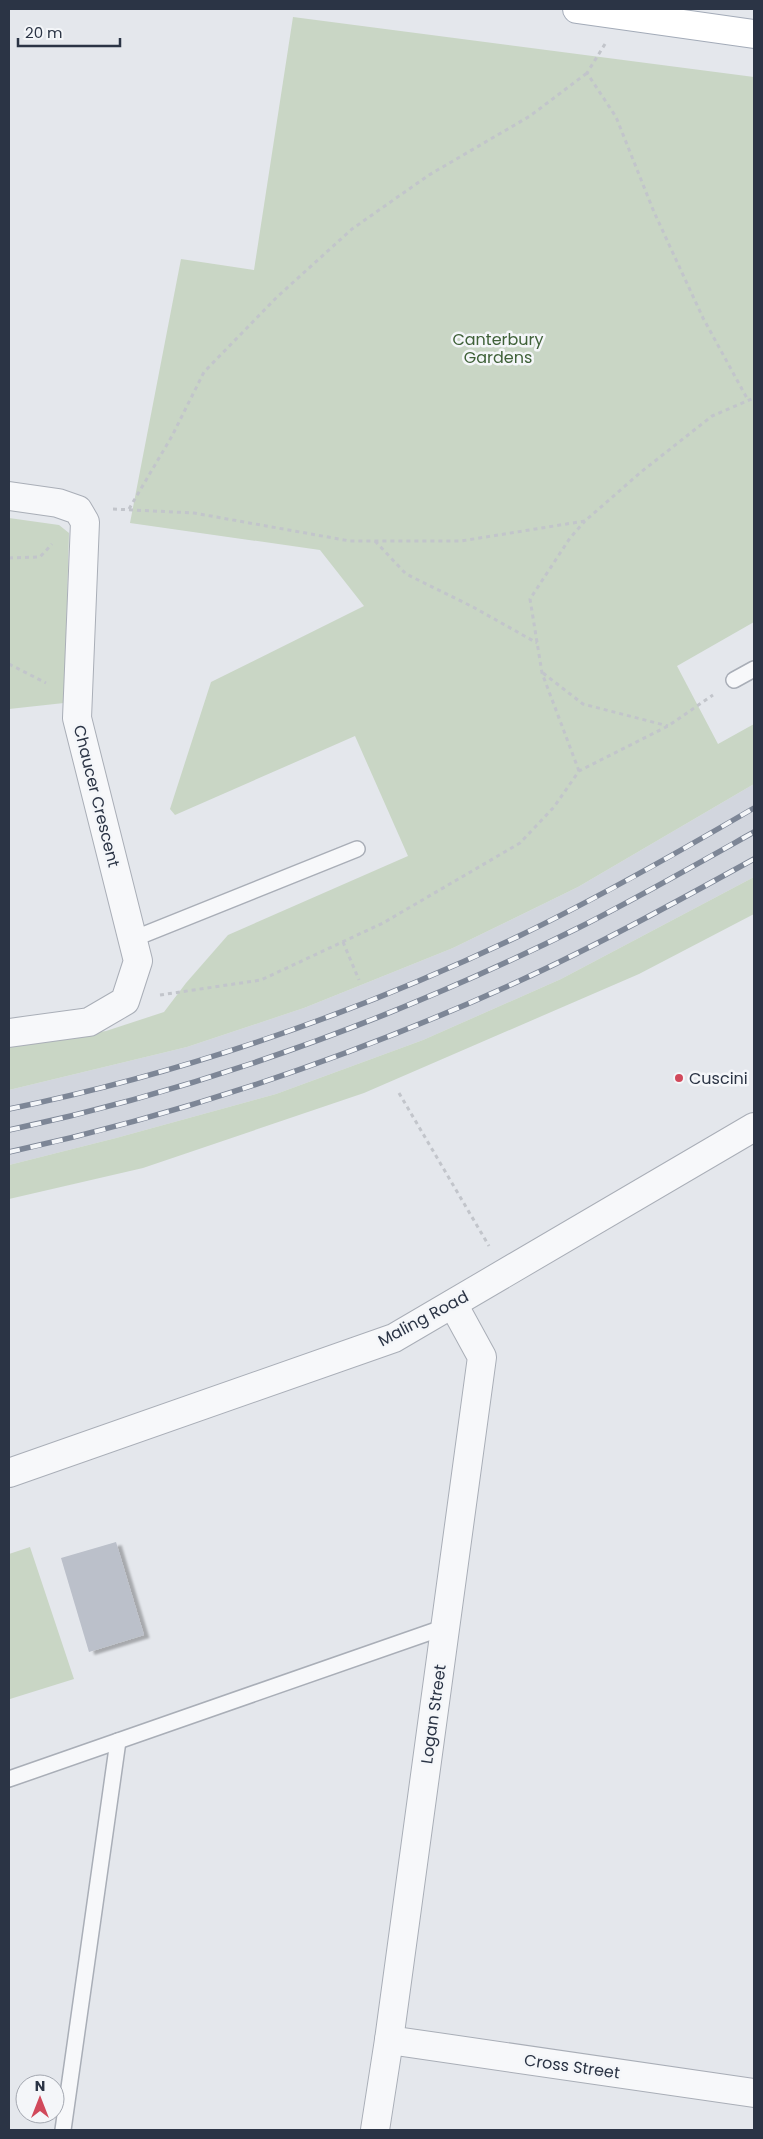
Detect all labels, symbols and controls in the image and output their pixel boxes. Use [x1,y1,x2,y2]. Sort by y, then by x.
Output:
scale bar [18,15,120,47]
text: 20 m [25,22,63,43]
park label: Canterbury Gardens [452,328,544,369]
street label: Chaucer Crescent [68,723,125,870]
place label: Cuscini [689,1067,748,1090]
marker: Cuscini [673,1072,685,1084]
street label: Maling Road [374,1285,473,1352]
street label: Logan Street [415,1663,452,1765]
street label: Cross Street [523,2048,621,2085]
north arrow [15,2074,65,2124]
text: N [35,2076,45,2096]

